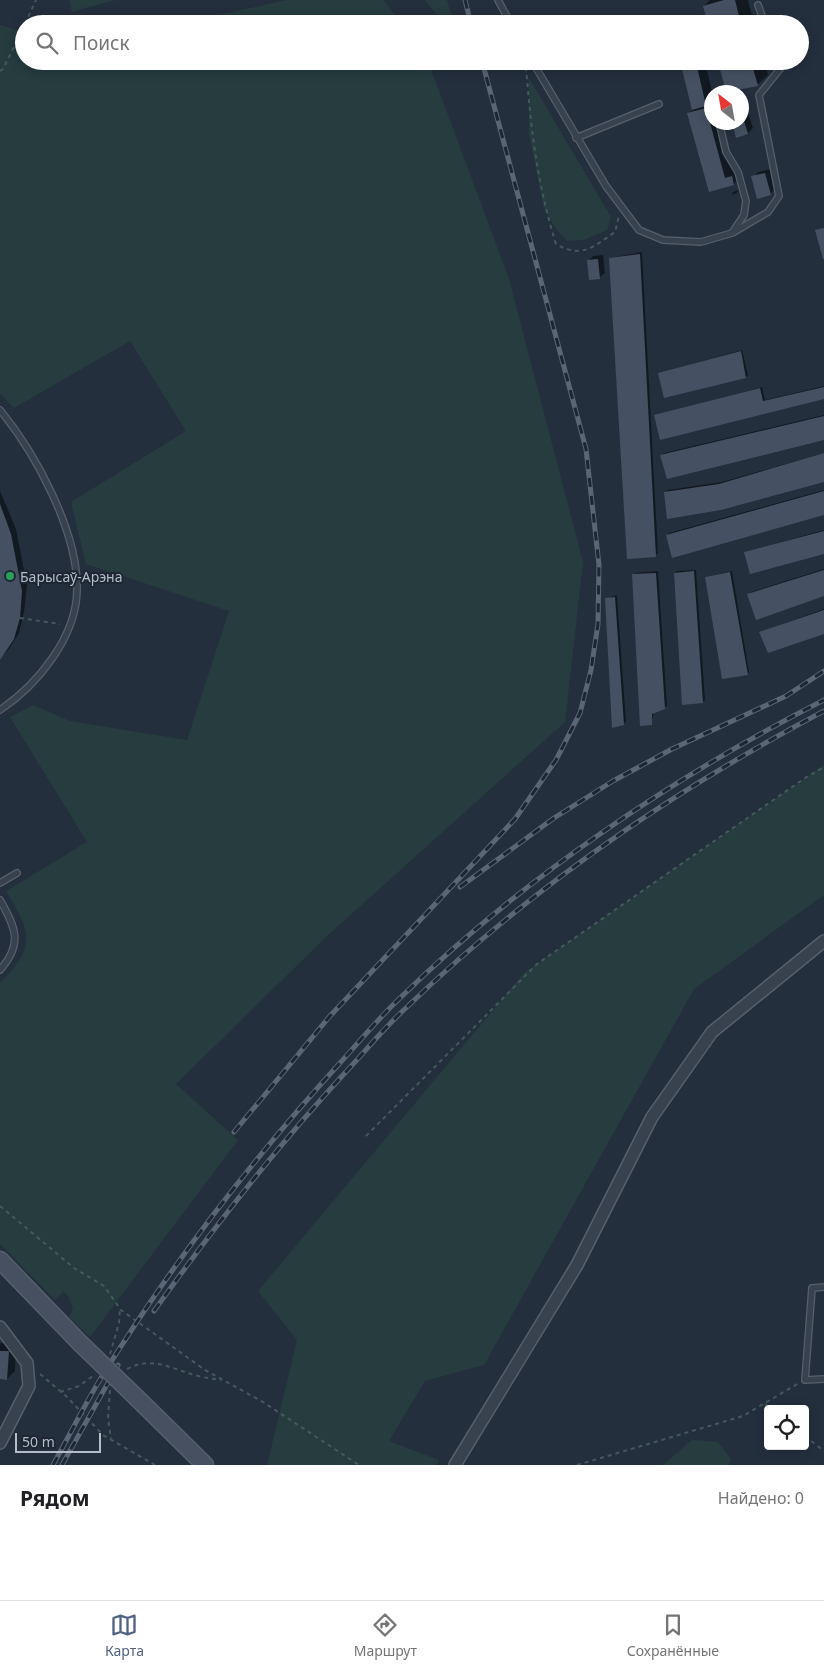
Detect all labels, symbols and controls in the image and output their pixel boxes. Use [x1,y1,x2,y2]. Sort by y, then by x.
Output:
search box [15,15,809,70]
icon: search [33,29,61,57]
text: Поиск [73,30,129,56]
north arrow [704,85,749,130]
place label: Барысаў-Арэна [20,567,122,586]
marker: Барысаў-Арэна [4,570,16,582]
map controls [764,1405,809,1450]
button: locate [764,1405,809,1450]
scale bar [15,1430,101,1453]
text: 50 m [22,1432,55,1451]
text: Рядом [20,1484,90,1512]
text: Найдено: 0 [718,1487,804,1509]
tab: Карта [105,1611,144,1660]
tab: Маршрут [354,1611,417,1660]
tab: Сохранённые [627,1611,719,1660]

